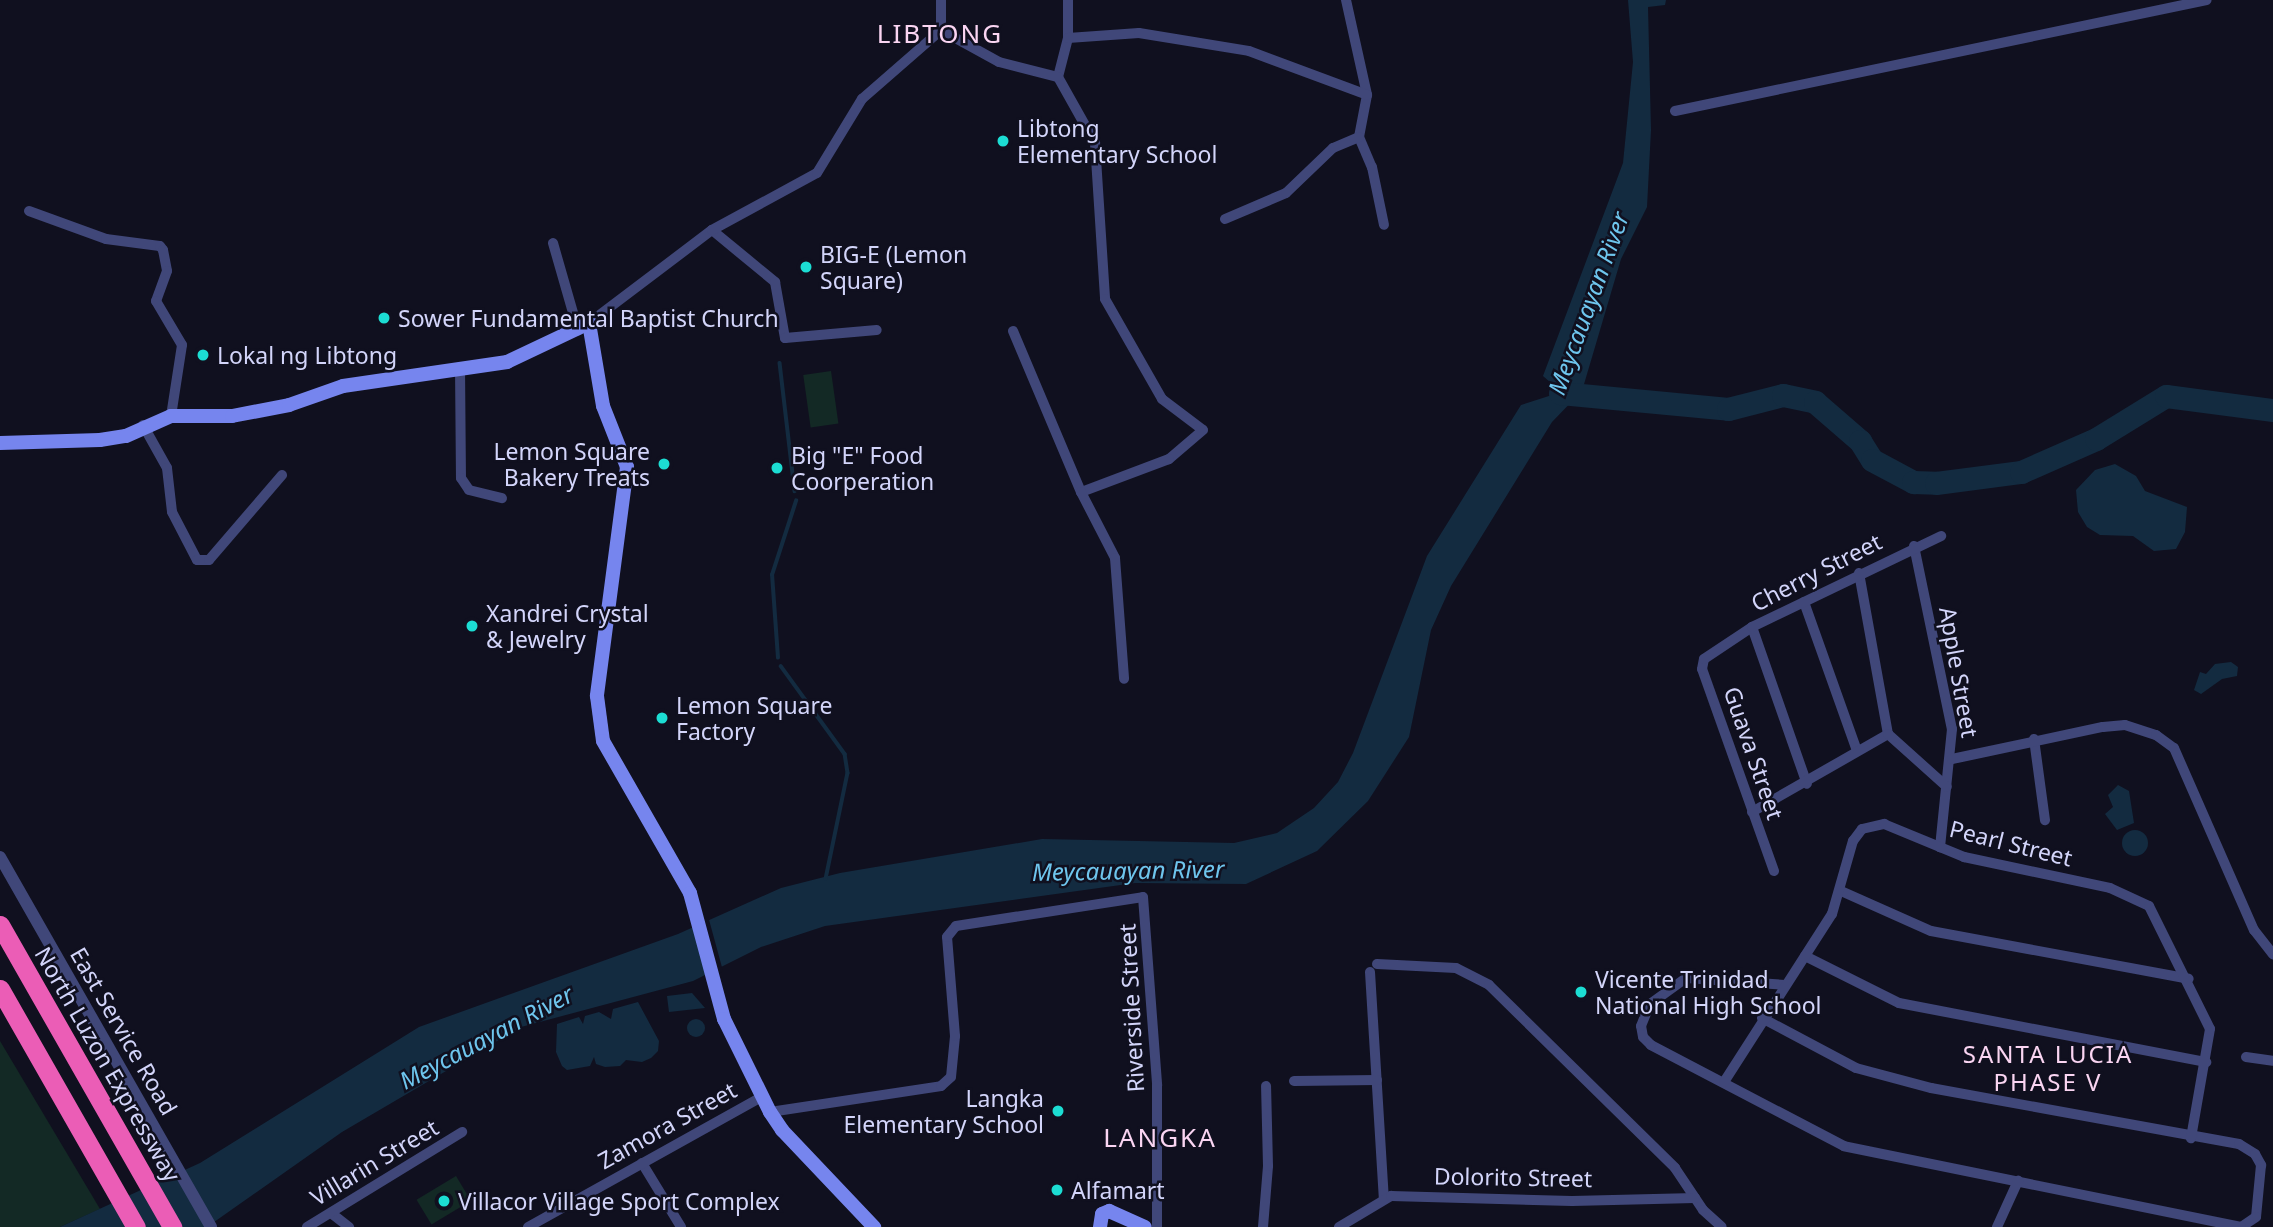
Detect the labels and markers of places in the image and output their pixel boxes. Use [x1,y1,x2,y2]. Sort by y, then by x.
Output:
place label: Libtong Elementary School [1017,114,1217,168]
marker: Libtong Elementary School [995,133,1011,149]
place label: BIG-E (Lemon Square) [820,240,967,294]
marker: BIG-E (Lemon Square) [798,259,814,275]
place label: Sower Fundamental Baptist Church [398,304,779,332]
marker: Sower Fundamental Baptist Church [376,310,392,326]
place label: Lokal ng Libtong [217,341,397,369]
marker: Lokal ng Libtong [195,347,211,363]
place label: Lemon Square Bakery Treats [493,437,650,491]
place label: Big "E" Food Coorperation [791,441,934,495]
marker: Lemon Square Bakery Treats [656,456,672,472]
marker: Big "E" Food Coorperation [769,460,785,476]
place label: Xandrei Crystal & Jewelry [486,599,649,653]
marker: Xandrei Crystal & Jewelry [464,618,480,634]
place label: Lemon Square Factory [676,691,833,745]
marker: Lemon Square Factory [654,710,670,726]
place label: Vicente Trinidad National High School [1595,965,1822,1019]
marker: Vicente Trinidad National High School [1573,984,1589,1000]
place label: Langka Elementary School [844,1084,1044,1138]
marker: Langka Elementary School [1050,1103,1066,1119]
place label: Alfamart [1071,1176,1165,1204]
marker: Alfamart [1049,1182,1065,1198]
place label: Villacor Village Sport Complex [458,1187,780,1215]
marker: Villacor Village Sport Complex [436,1193,452,1209]

